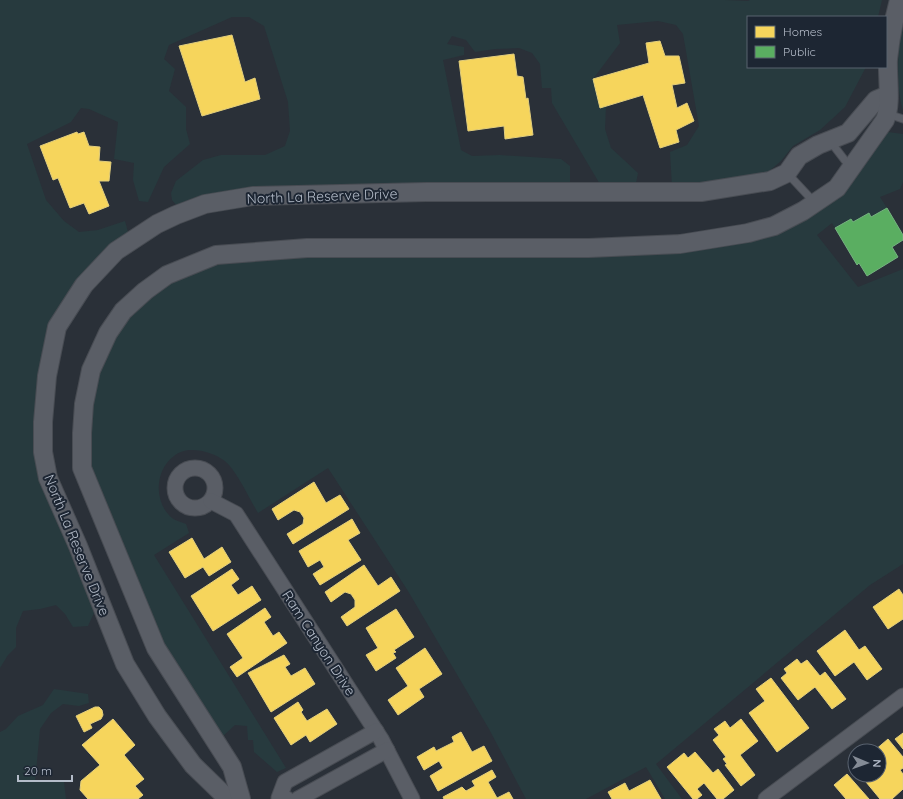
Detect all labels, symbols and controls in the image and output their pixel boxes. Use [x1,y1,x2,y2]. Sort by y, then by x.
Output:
legend [747,16,887,68]
text: Homes [783,24,823,39]
text: Public [783,44,816,59]
street label: North La Reserve Drive [246,184,398,208]
street label: North La Reserve Drive [40,472,114,618]
street label: Ram Canyon Drive [278,587,360,699]
north arrow [847,743,887,783]
scale bar [18,757,72,783]
text: N [870,759,884,768]
text: 20 m [24,763,52,778]

